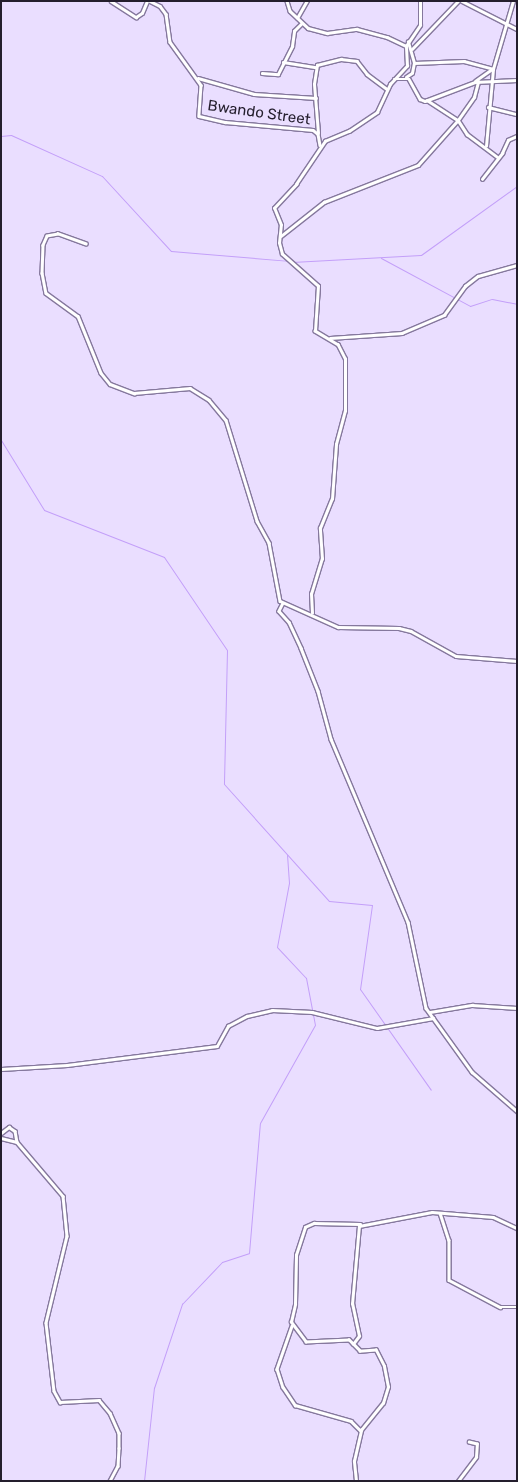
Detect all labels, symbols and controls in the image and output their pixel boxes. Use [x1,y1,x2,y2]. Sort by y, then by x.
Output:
street label: Bwando Street [206,97,312,129]

